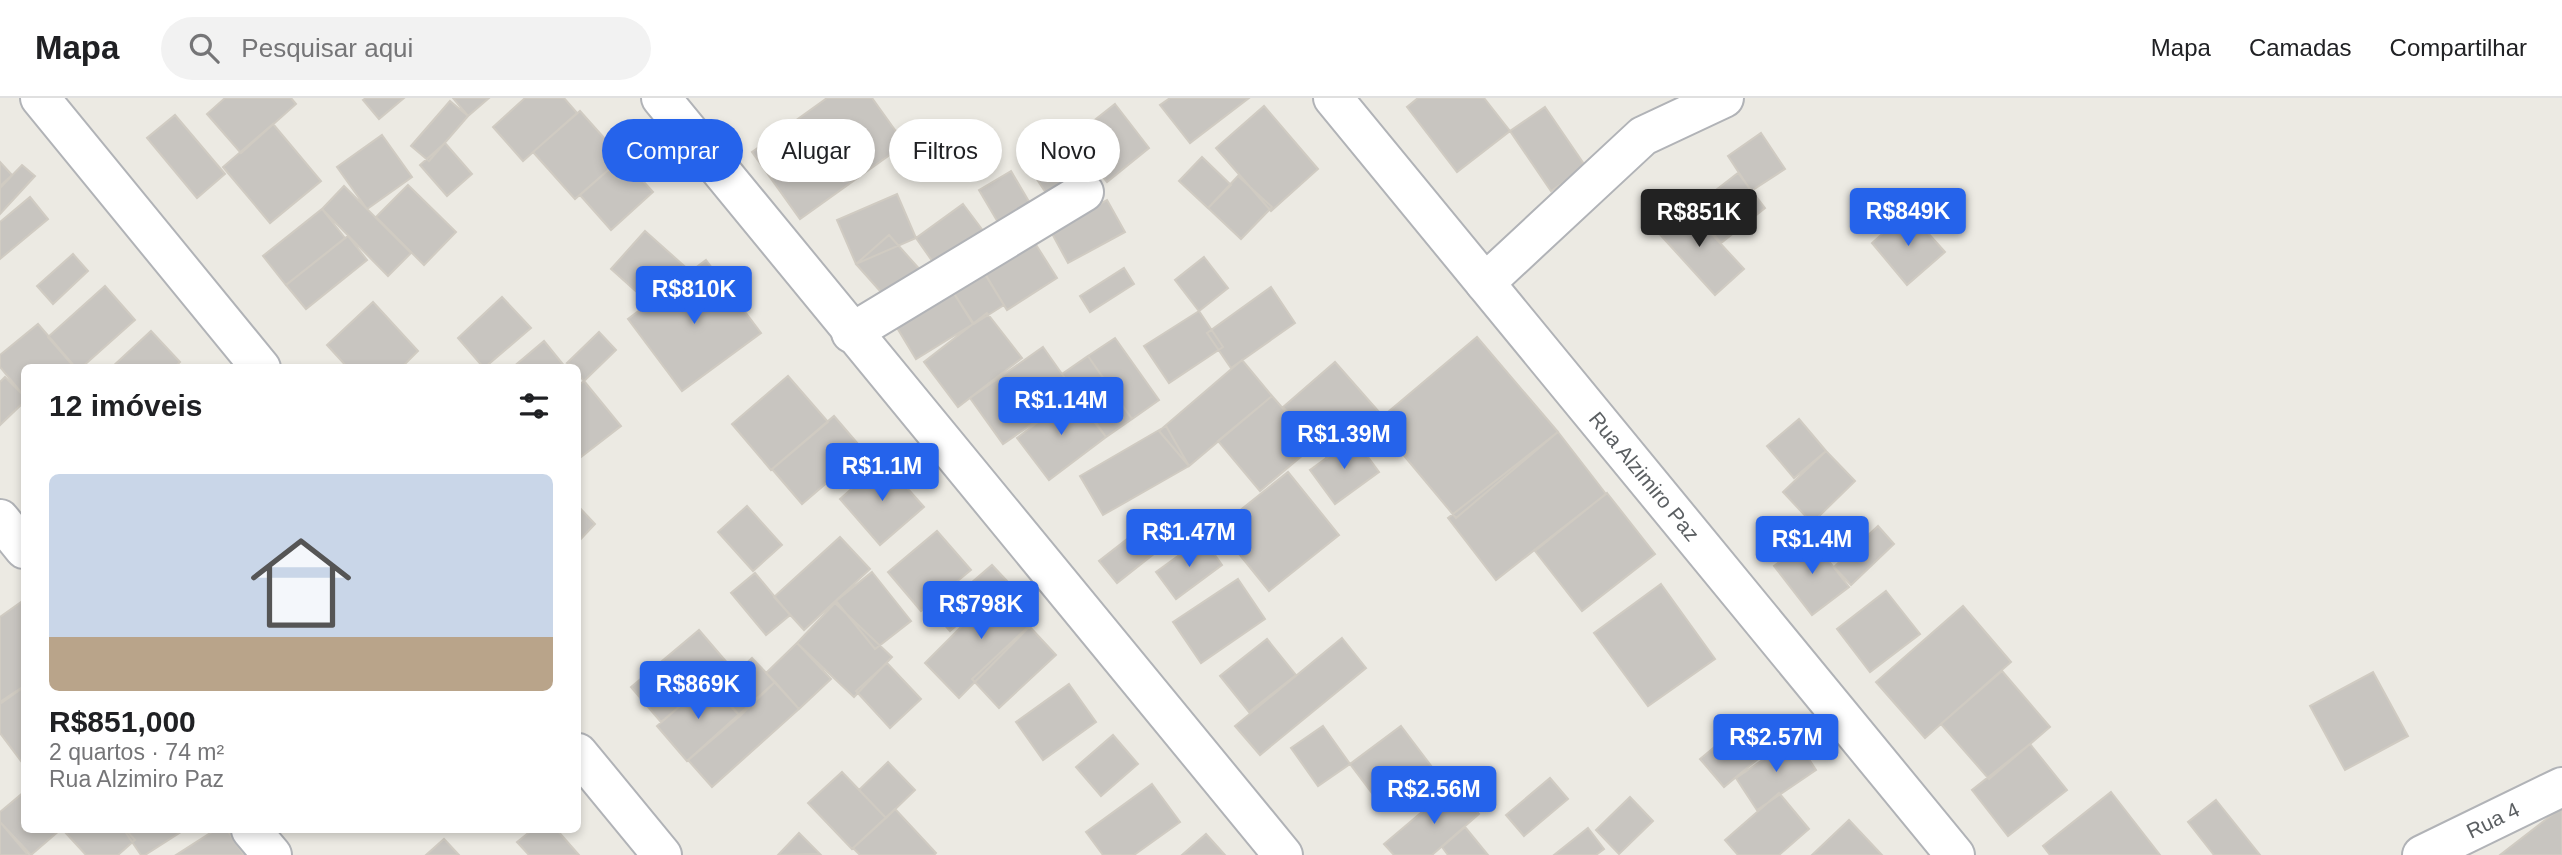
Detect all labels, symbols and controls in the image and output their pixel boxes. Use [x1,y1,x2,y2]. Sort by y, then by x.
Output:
search box [161,17,651,80]
text: Mapa [35,29,119,66]
icon: search [185,29,223,67]
text: Pesquisar aqui [241,33,413,63]
text: Mapa [2151,34,2211,61]
text: Camadas [2249,34,2352,61]
text: Compartilhar [2390,34,2527,61]
chip: Comprar [602,119,743,182]
chip: Alugar [757,119,875,182]
chip: Filtros [889,119,1002,182]
chip: Novo [1016,119,1120,182]
pin: R$849K [1851,188,1965,248]
pin: R$851K [1642,190,1756,249]
text: R$849K [1866,198,1950,224]
text: R$851K [1657,199,1741,225]
pin: R$810K [637,266,751,326]
text: R$810K [652,276,736,302]
pin: R$1.14M [996,378,1126,437]
icon: filters [515,387,553,425]
text: R$1.14M [1014,387,1108,413]
text: 12 imóveis [49,389,202,422]
street label: Rua Alzimiro Paz [1585,407,1704,545]
pin: R$1.39M [1279,412,1409,471]
text: R$1.39M [1297,421,1391,447]
pin: R$1.1M [825,444,939,503]
text: R$1.1M [842,453,922,479]
pin: R$1.47M [1124,510,1254,569]
pin: R$1.4M [1755,517,1869,576]
text: R$1.47M [1142,519,1236,545]
icon: home [238,520,364,646]
text: R$1.4M [1772,526,1852,552]
pin: R$798K [924,582,1038,641]
text: R$798K [939,591,1023,617]
pin: R$869K [641,662,755,721]
text: R$869K [656,671,740,697]
text: R$851,000 [49,705,196,738]
pin: R$2.57M [1711,714,1841,774]
text: R$2.57M [1729,724,1823,750]
text: 2 quartos · 74 m² [49,739,224,765]
text: Rua Alzimiro Paz [49,766,224,792]
pin: R$2.56M [1369,766,1499,826]
text: R$2.56M [1387,776,1481,802]
street label: Rua 4 [2463,797,2523,843]

